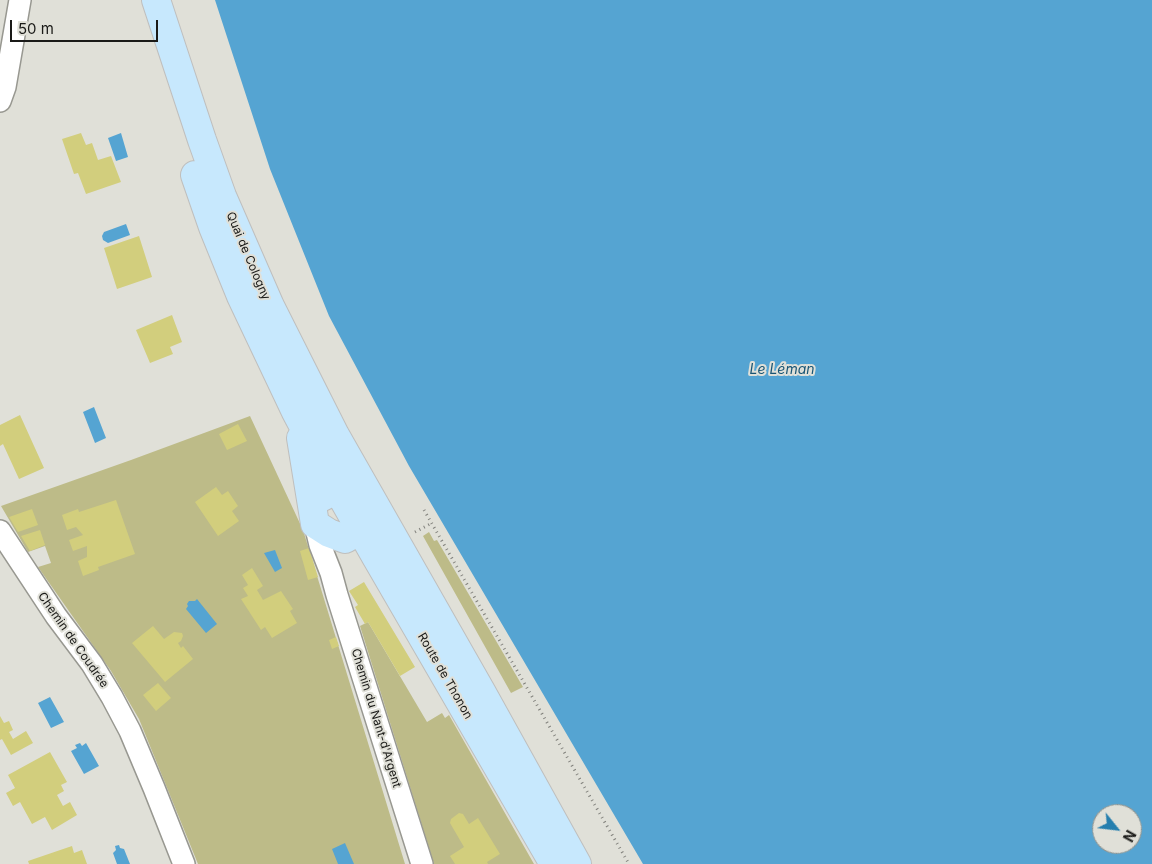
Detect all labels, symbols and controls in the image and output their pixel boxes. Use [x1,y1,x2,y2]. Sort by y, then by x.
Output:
scale bar [12,10,160,42]
text: 50 m [18,19,54,38]
street label: Quai de Cologny [223,210,273,302]
water label: Le Léman [749,362,815,378]
street label: Chemin de Coudrée [35,590,111,690]
street label: Route de Thonon [414,630,476,722]
street label: Chemin du Nant-d'Argent [348,647,404,789]
north arrow [1092,804,1142,854]
text: N [1120,827,1140,845]

